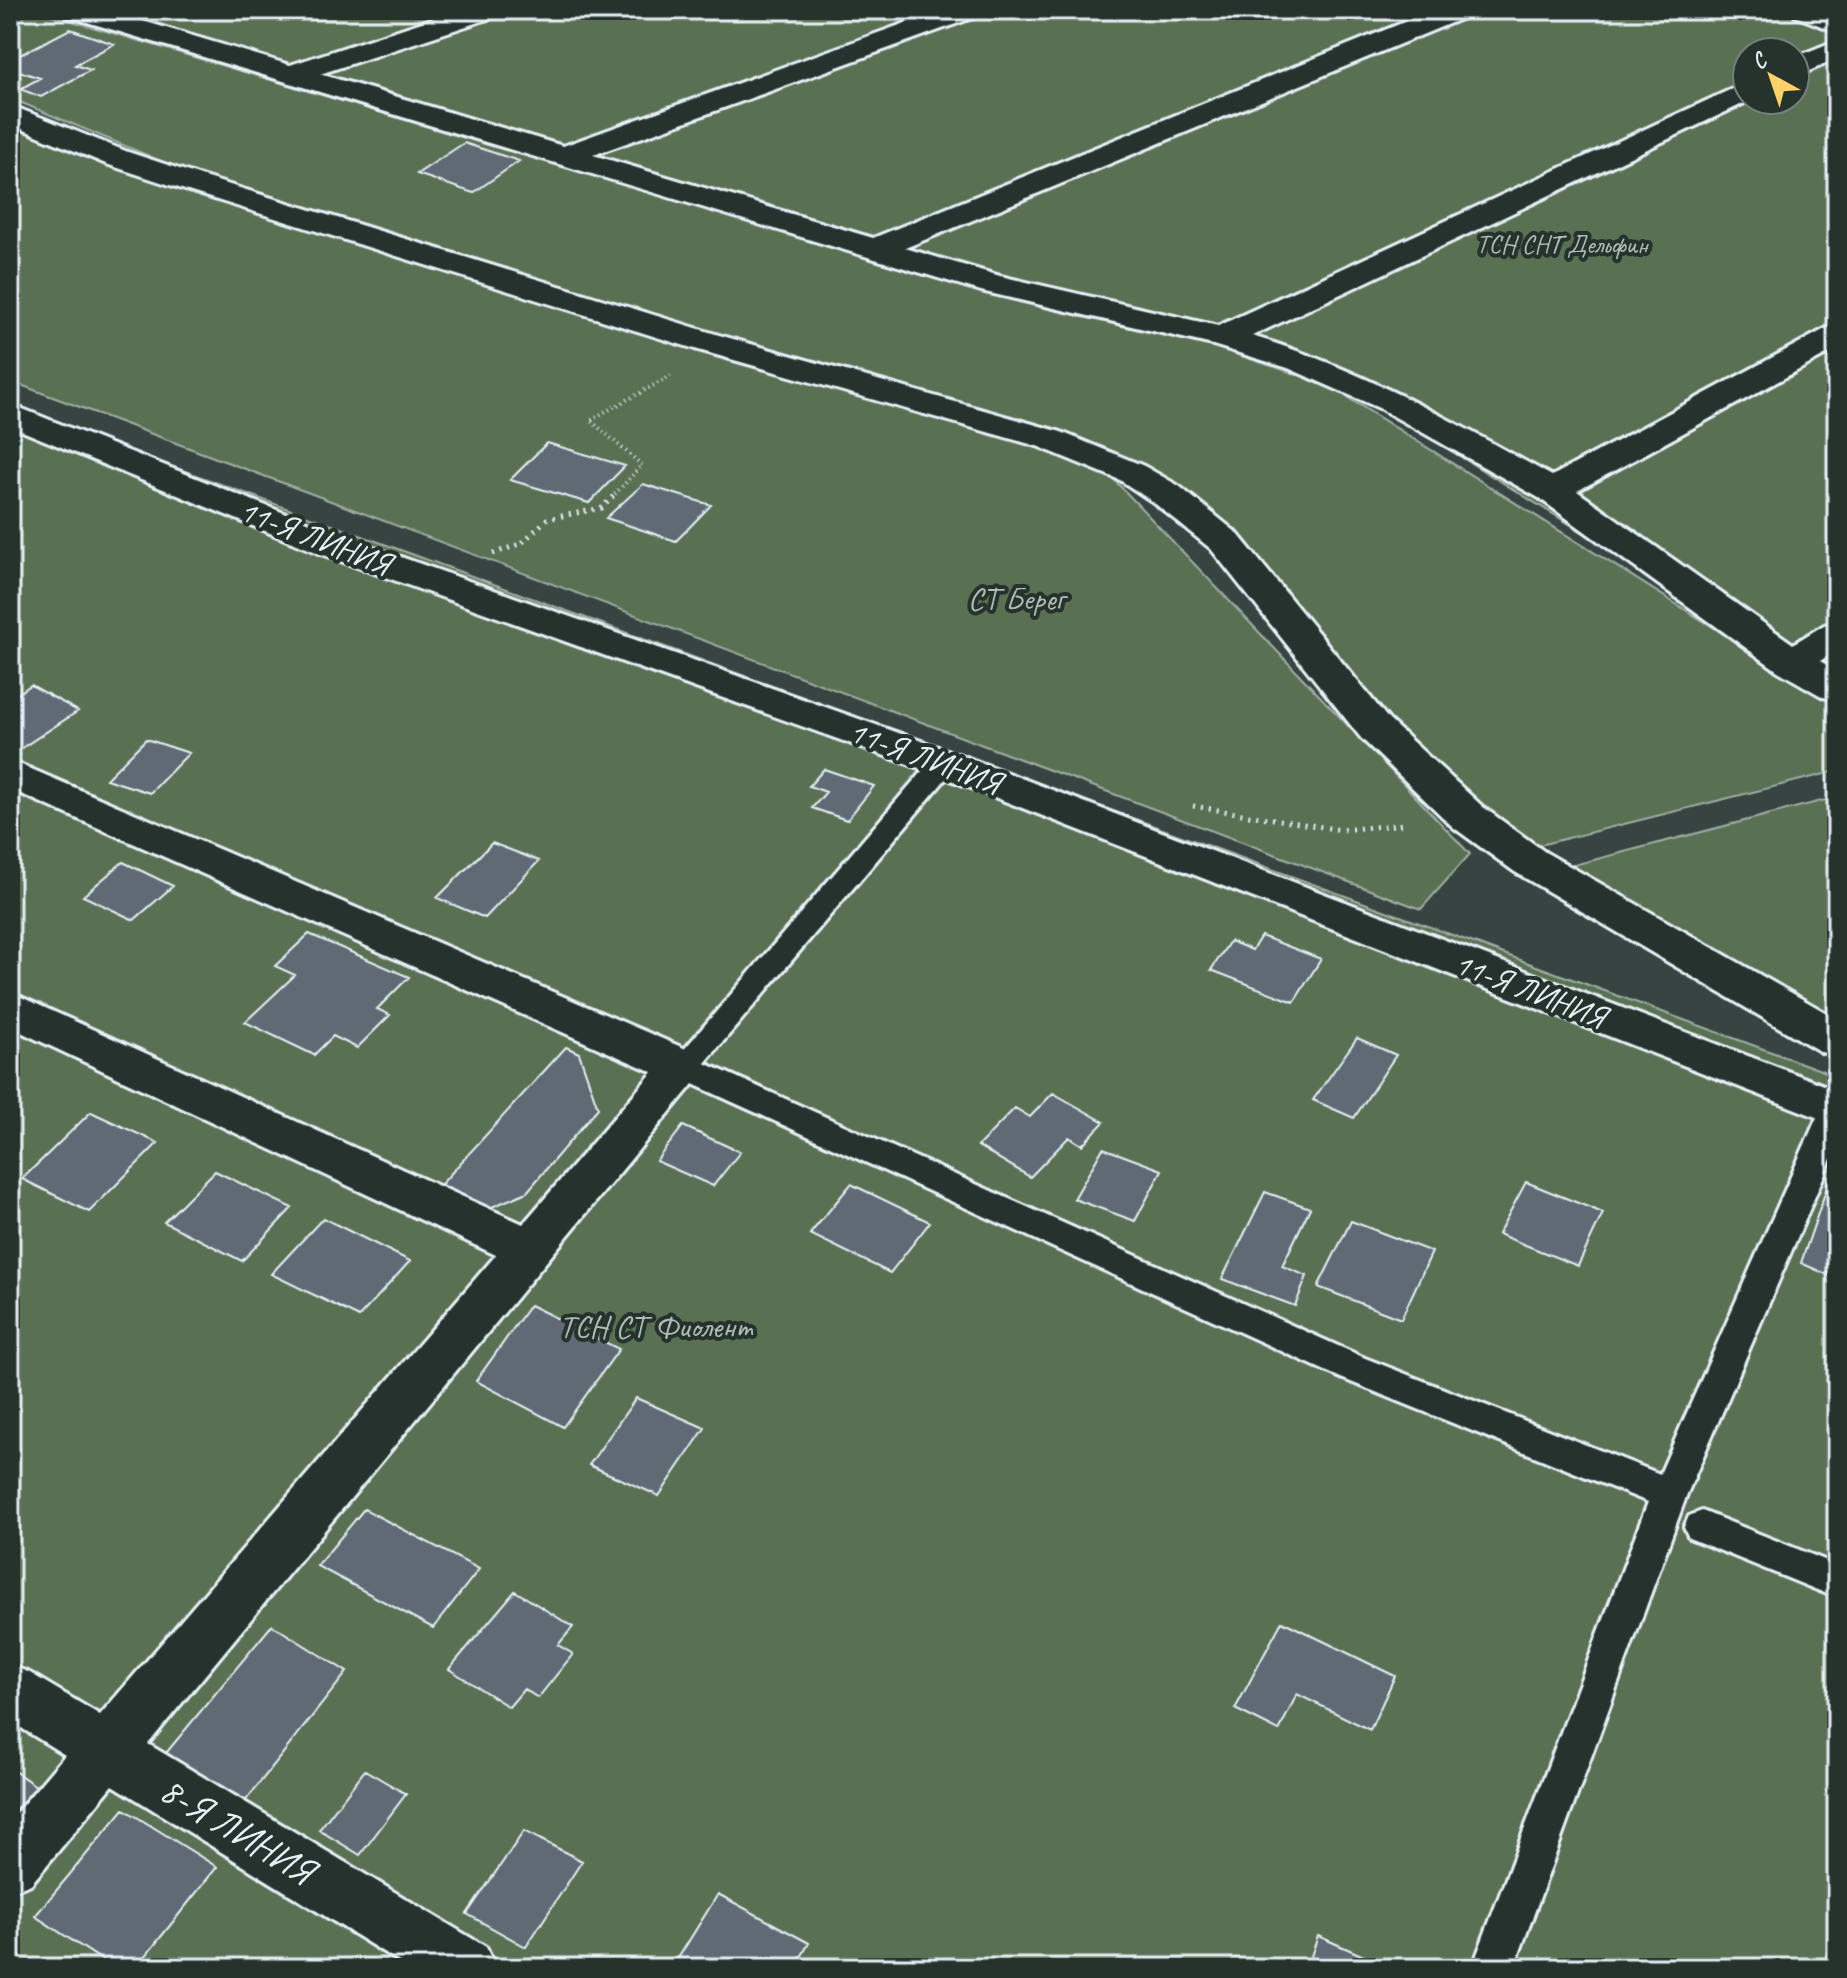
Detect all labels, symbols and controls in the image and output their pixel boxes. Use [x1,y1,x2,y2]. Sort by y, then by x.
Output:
north arrow [1731,36,1811,116]
text: С [1746,45,1774,76]
park label: ТСН СНТ Дельфин [1476,228,1649,261]
street label: 11-Я ЛИНИЯ [234,490,400,586]
park label: СТ Берег [968,578,1068,619]
street label: 11-Я ЛИНИЯ [844,711,1010,805]
street label: 11-Я ЛИНИЯ [1449,943,1615,1039]
park label: ТСН СТ Фиолент [559,1306,754,1347]
street label: 8-Я ЛИНИЯ [152,1766,327,1897]

